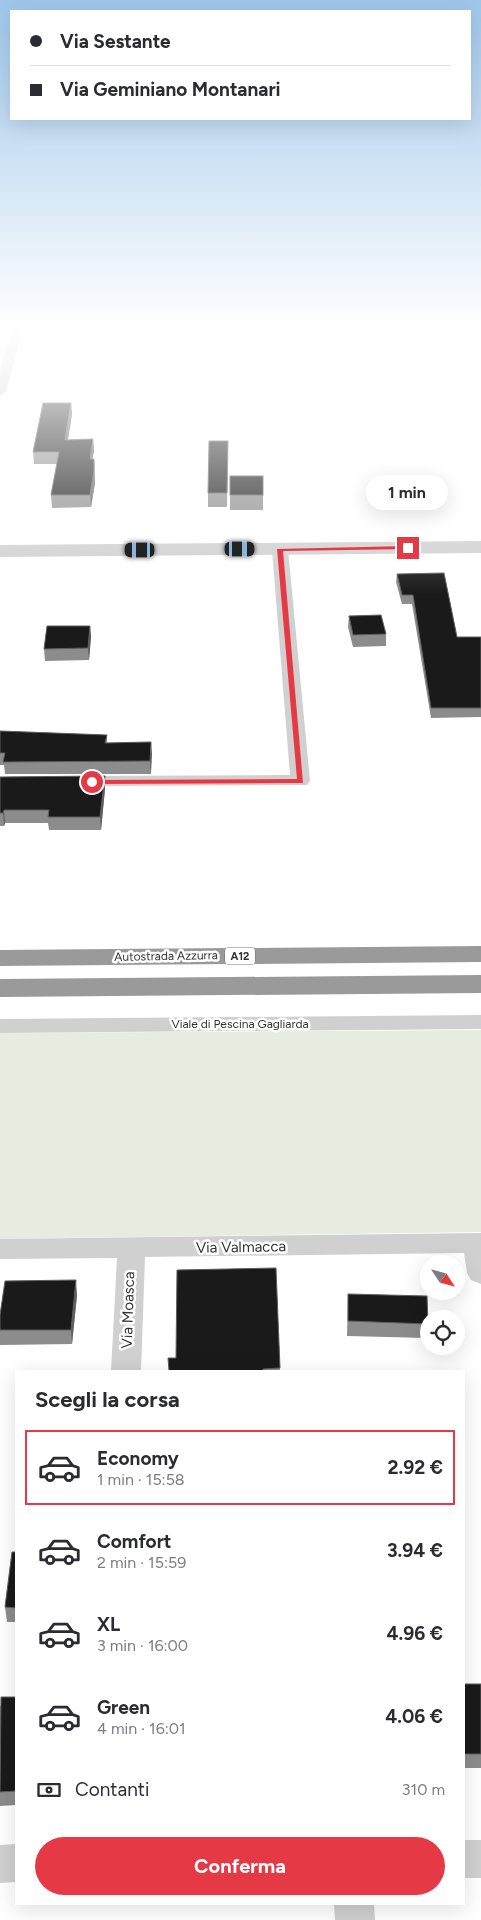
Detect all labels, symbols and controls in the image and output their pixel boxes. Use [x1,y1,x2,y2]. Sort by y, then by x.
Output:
text: Via Sestante [60,30,171,53]
text: Via Geminiano Montanari [60,78,281,101]
callout: 1 min [367,476,449,510]
text: 1 min [388,483,426,502]
route end [397,537,419,559]
car [225,542,255,557]
car [125,543,155,558]
route start [81,771,103,793]
street label: Autostrada Azzurra [114,948,218,964]
road number: A12 [225,948,255,964]
street label: Viale di Pescina Gagliarda [171,1017,309,1031]
street label: Via Valmacca [196,1237,286,1257]
north arrow [420,1255,465,1300]
map controls [420,1255,465,1355]
street label: Via Moasca [118,1271,138,1349]
button: locate [420,1310,465,1355]
text: Scegli la corsa [35,1386,180,1413]
icon: car [37,1445,82,1490]
text: Economy [97,1447,179,1470]
text: 2.92 € [388,1456,443,1479]
text: 1 min · 15:58 [97,1470,185,1489]
icon: car [37,1528,82,1573]
text: Comfort [97,1530,172,1553]
text: 3.94 € [387,1539,443,1562]
text: 2 min · 15:59 [97,1553,186,1572]
icon: car [37,1611,82,1656]
text: XL [97,1613,120,1636]
text: 4.96 € [386,1622,443,1645]
text: 3 min · 16:00 [97,1636,188,1655]
icon: car [37,1694,82,1739]
text: Green [97,1696,150,1719]
text: 4.06 € [385,1705,443,1728]
text: 4 min · 16:01 [97,1719,186,1738]
icon: cash [35,1776,63,1804]
text: Contanti [75,1778,149,1801]
text: 310 m [402,1780,445,1799]
button: Conferma [35,1837,445,1895]

